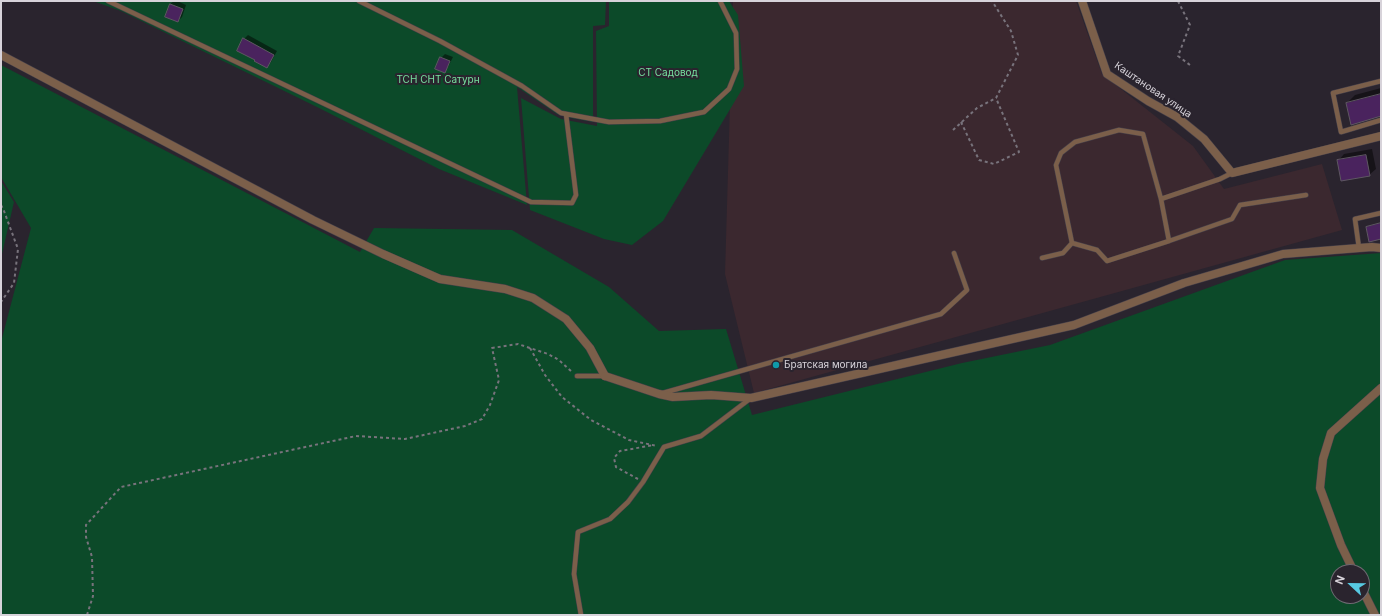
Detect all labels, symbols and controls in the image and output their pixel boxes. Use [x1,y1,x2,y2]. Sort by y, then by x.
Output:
street label: Каштановая улица [1112,60,1194,120]
park label: СТ Садовод [638,67,698,79]
park label: ТСН СНТ Сатурн [396,74,480,86]
place label: Братская могила [784,359,867,371]
marker: Братская могила [771,360,781,370]
north arrow [1330,564,1370,604]
text: N [1332,573,1348,586]

